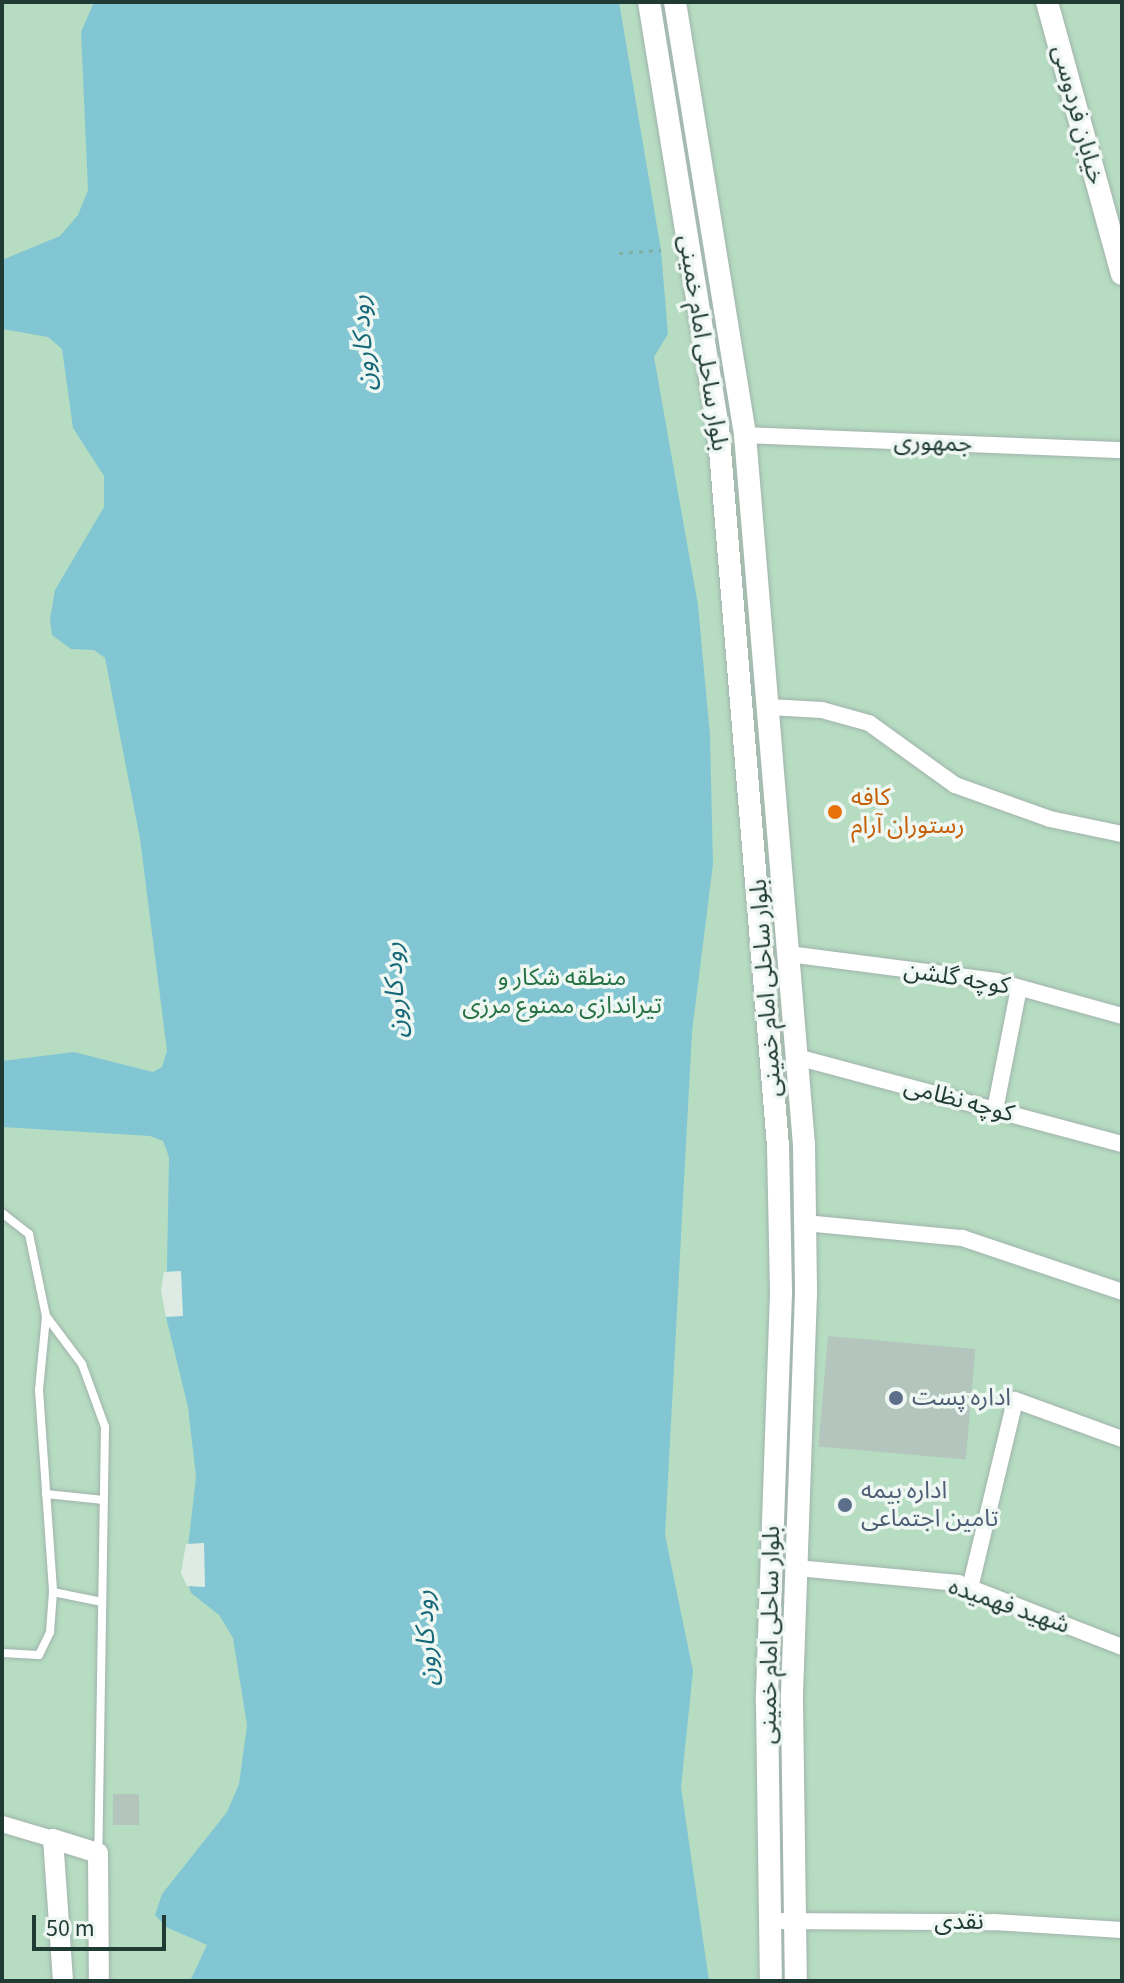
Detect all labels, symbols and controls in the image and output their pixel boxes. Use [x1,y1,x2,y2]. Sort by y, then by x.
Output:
street label: خیابان فردوسی [1046,42,1110,188]
street label: بلوار ساحلی امام خمینی [672,233,734,453]
water label: رود کارون [344,294,382,392]
street label: جمهوری [893,427,973,459]
place label: کافه رستوران آرام [851,784,965,840]
marker: کافه رستوران آرام [826,803,844,821]
street label: بلوار ساحلی امام خمینی [744,878,788,1098]
water label: رود کارون [377,941,413,1039]
street label: کوچه گلشن [902,955,1012,1001]
park label: منطقه شکار و تیراندازی ممنوع مرزی [462,964,662,1020]
street label: کوچه نظامی [901,1072,1017,1128]
place label: اداره پست [912,1384,1011,1412]
marker: اداره پست [887,1389,905,1407]
place label: اداره بیمه تامین اجتماعی [861,1477,998,1533]
marker: اداره بیمه تامین اجتماعی [836,1496,854,1514]
street label: بلوار ساحلی امام خمینی [754,1526,786,1744]
street label: شهید فهمیده [945,1572,1073,1640]
water label: رود کارون [408,1589,444,1687]
scale bar [36,1899,170,1949]
street label: نقدی [934,1908,984,1936]
text: 50 m [46,1911,95,1946]

